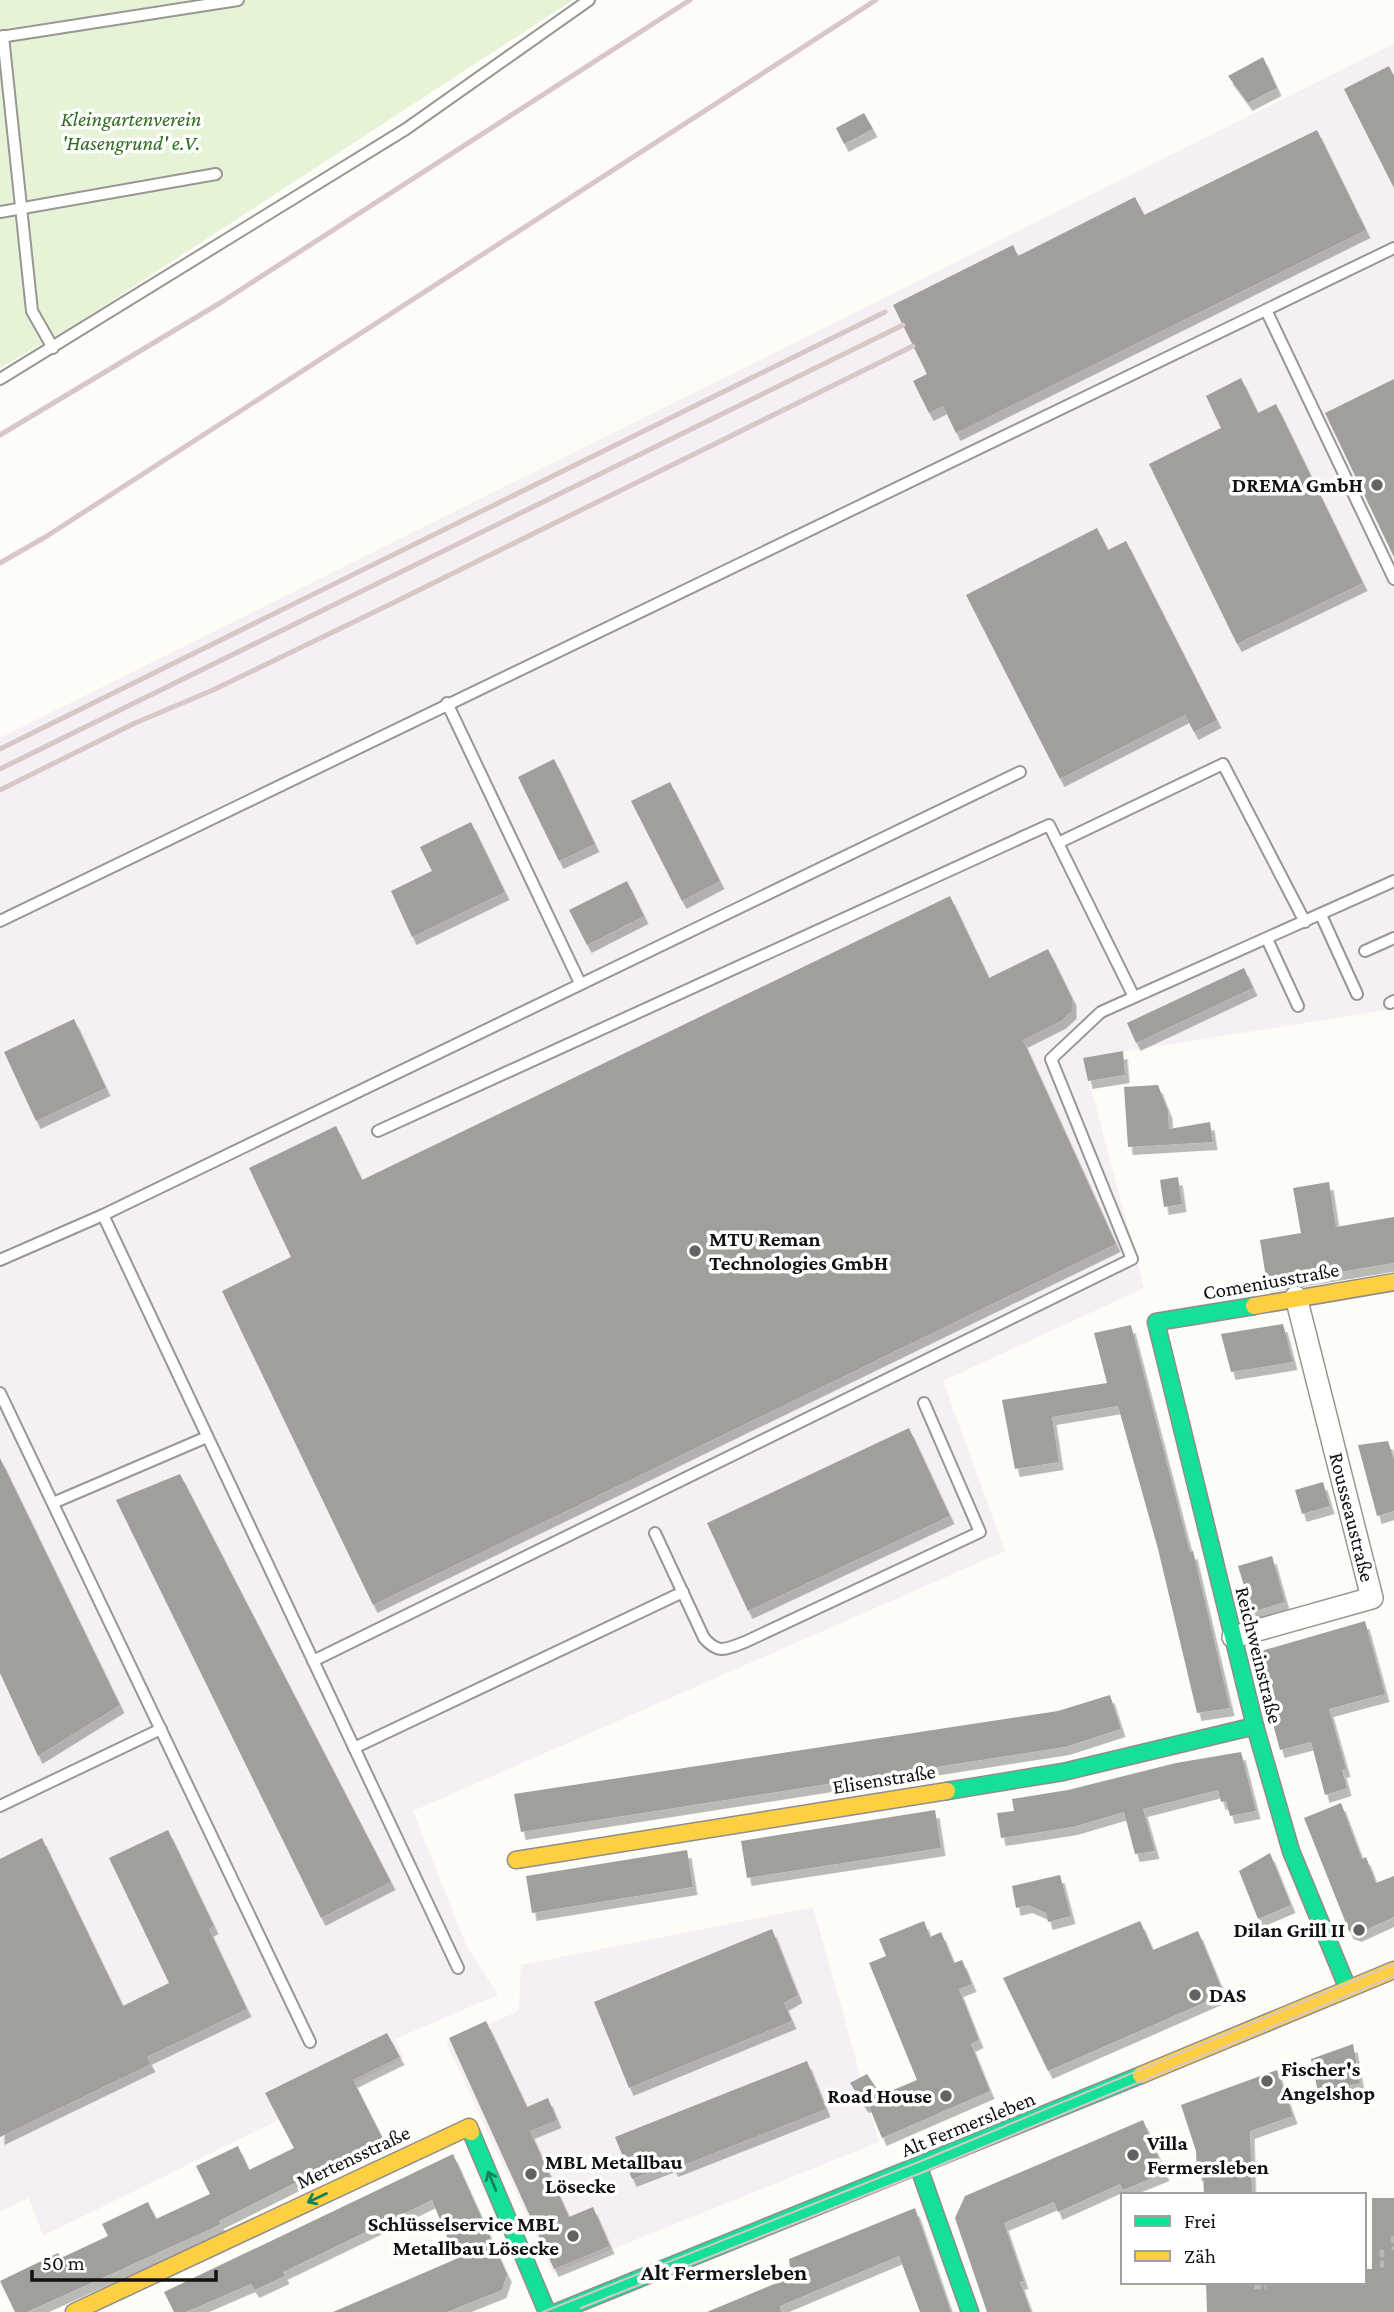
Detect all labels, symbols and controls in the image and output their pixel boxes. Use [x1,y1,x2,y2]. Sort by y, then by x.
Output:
park label: Kleingartenverein 'Hasengrund' e.V. [61,107,201,155]
place label: DREMA GmbH [1232,473,1363,497]
marker: DREMA GmbH [1369,477,1385,493]
place label: MTU Reman Technologies GmbH [709,1227,888,1275]
marker: MTU Reman Technologies GmbH [687,1243,703,1259]
street label: Comeniusstraße [1201,1257,1341,1305]
street label: Rousseaustraße [1324,1450,1380,1584]
street label: Reichweinstraße [1230,1584,1288,1726]
street label: Elisenstraße [831,1759,937,1799]
place label: Dilan Grill II [1234,1918,1345,1942]
marker: Dilan Grill II [1351,1922,1367,1938]
place label: DAS [1209,1983,1246,2007]
marker: DAS [1187,1987,1203,2003]
place label: Fischer's Angelshop [1280,2057,1375,2105]
marker: Fischer's Angelshop [1259,2073,1275,2089]
place label: Road House [827,2084,932,2108]
street label: Alt Fermersleben [897,2086,1039,2162]
marker: Road House [938,2088,954,2104]
street label: Mertensstraße [292,2120,414,2194]
place label: Villa Fermersleben [1146,2131,1269,2179]
marker: Villa Fermersleben [1125,2147,1141,2163]
place label: MBL Metallbau Lösecke [545,2150,683,2198]
marker: MBL Metallbau Lösecke [523,2166,539,2182]
one-way arrow [485,2171,498,2193]
one-way arrow [307,2192,328,2205]
legend [1121,2193,1366,2284]
text: Frei [1184,2209,1216,2233]
place label: Schlüsselservice MBL Metallbau Lösecke [368,2212,560,2260]
marker: Schlüsselservice MBL Metallbau Lösecke [565,2228,581,2244]
scale bar [32,2238,215,2282]
text: Zäh [1184,2244,1216,2268]
text: 50 m [42,2251,85,2275]
district label: Alt Fermersleben [640,2259,807,2285]

